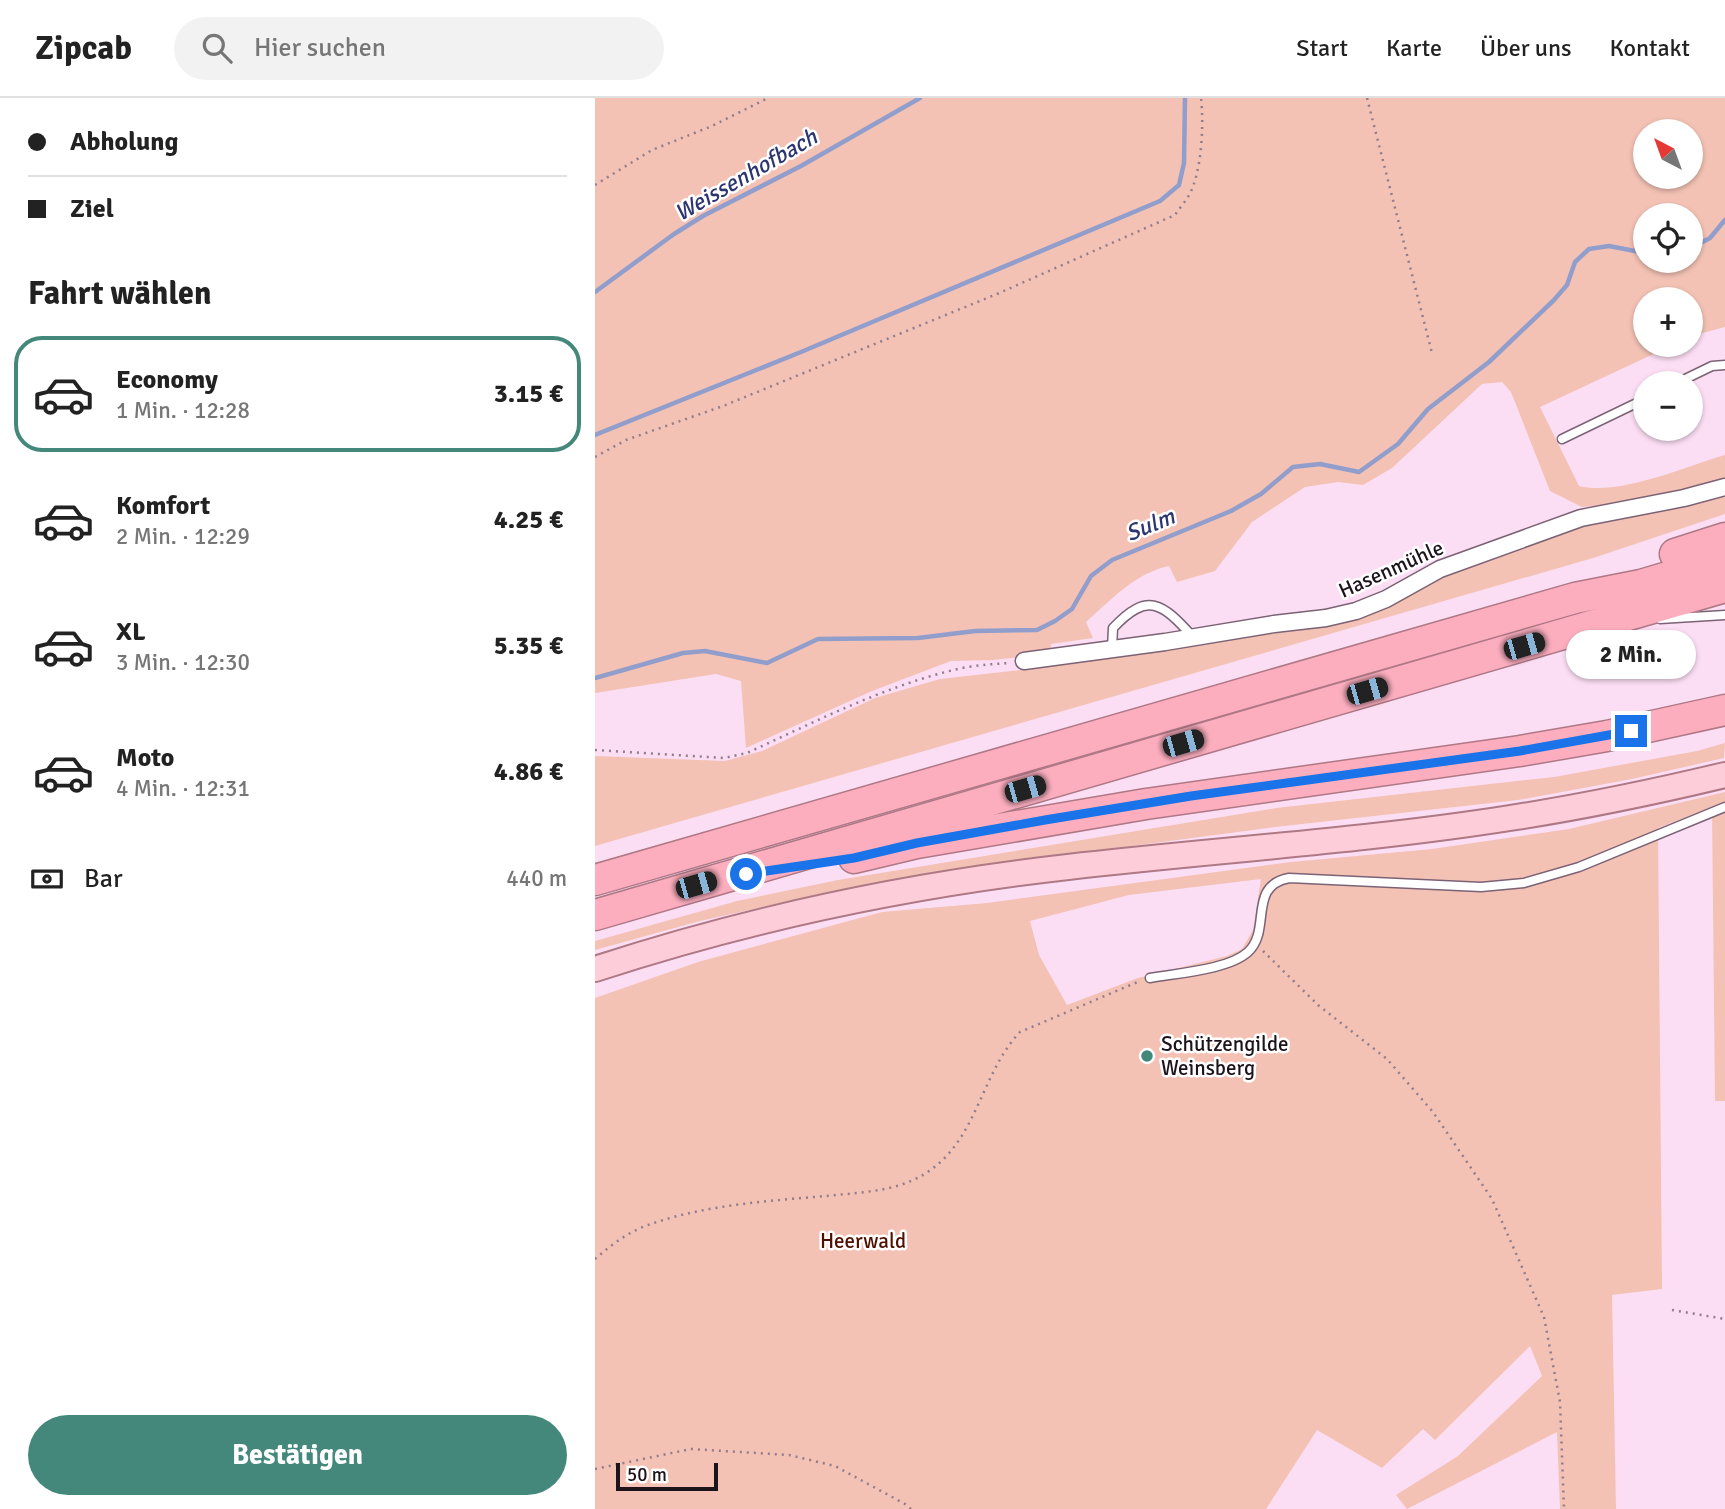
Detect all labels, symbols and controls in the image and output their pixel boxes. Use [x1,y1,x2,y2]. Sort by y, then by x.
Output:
search box [174,17,664,80]
text: Zipcab [35,28,132,69]
icon: search [198,29,236,67]
text: Hier suchen [254,32,386,64]
text: Start [1296,33,1348,63]
text: Karte [1386,33,1442,63]
text: Über uns [1480,33,1572,63]
text: Kontakt [1610,33,1690,63]
north arrow [1633,119,1703,189]
map controls [1633,119,1703,441]
water label: Weissenhofbach [670,122,824,227]
text: Abholung [70,126,178,158]
text: Ziel [70,193,114,225]
button: locate [1633,203,1703,273]
text: Fahrt wählen [28,274,212,313]
button: + [1633,287,1703,357]
icon: car [32,363,95,426]
text: Economy [116,364,218,396]
button: − [1633,371,1703,441]
text: 3.15 € [494,378,563,410]
text: 1 Min. · 12:28 [116,396,250,425]
icon: car [32,489,95,552]
text: Komfort [116,490,210,522]
water label: Sulm [1121,502,1179,548]
text: 4.25 € [494,504,563,536]
text: 2 Min. · 12:29 [116,522,250,551]
street label: Hasenmühle [1335,534,1447,604]
icon: car [32,615,95,678]
text: XL [116,616,146,648]
text: 5.35 € [494,630,563,662]
car [1501,630,1548,662]
callout: 2 Min. [1566,630,1696,678]
text: 2 Min. [1600,640,1662,669]
text: 3 Min. · 12:30 [116,648,250,677]
car [1344,675,1391,707]
route end [1615,715,1647,747]
car [1160,727,1207,759]
icon: car [32,741,95,804]
text: Moto [116,742,174,774]
text: 4.86 € [494,756,563,788]
car [1002,773,1049,805]
text: 4 Min. · 12:31 [116,774,250,803]
route start [730,858,762,890]
icon: cash [28,860,66,898]
text: Bar [84,863,122,895]
text: 440 m [506,864,567,893]
car [673,869,720,901]
place label: Schützengilde Weinsberg [1161,1031,1289,1081]
marker: Schützengilde Weinsberg [1139,1048,1155,1064]
park label: Heerwald [820,1228,906,1254]
button: Bestätigen [28,1415,567,1495]
scale bar [616,1460,717,1492]
text: 50 m [627,1463,667,1487]

